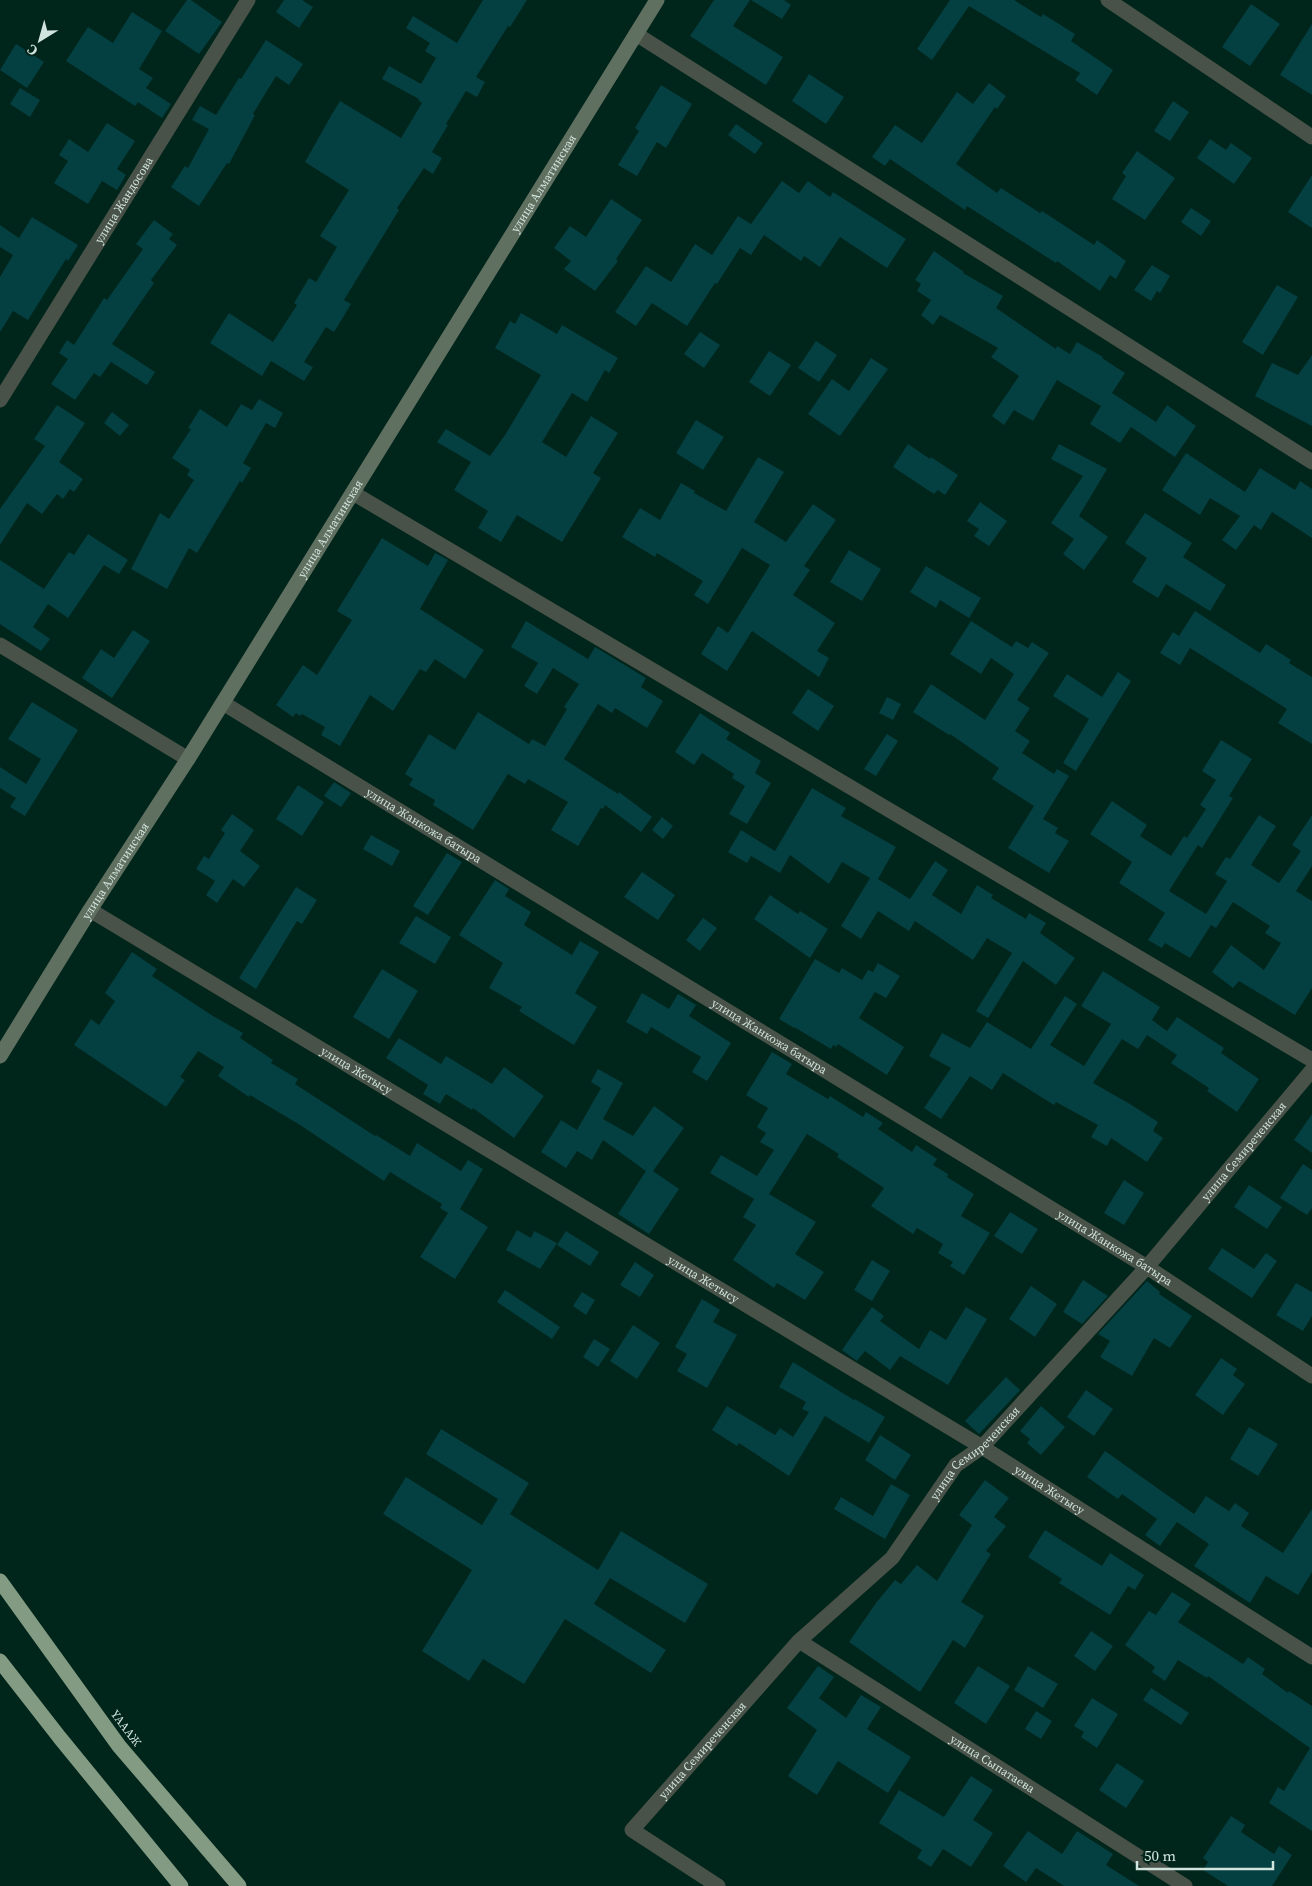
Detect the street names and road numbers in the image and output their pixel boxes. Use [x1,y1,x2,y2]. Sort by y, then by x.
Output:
street label: улица Алматинская [507,131,580,236]
street label: улица Жандосова [91,153,157,247]
street label: улица Алматинская [294,477,367,581]
street label: улица Жанкожа батыра [363,784,485,867]
street label: улица Алматинская [78,819,153,923]
street label: улица Жанкожа батыра [708,995,831,1078]
street label: улица Жетысу [318,1043,396,1098]
street label: улица Семиреченская [1198,1098,1290,1204]
street label: улица Жанкожа батыра [1054,1206,1176,1290]
street label: улица Жетысу [665,1252,743,1307]
street label: улица Семиреченская [926,1403,1023,1503]
street label: улица Жетысу [1011,1461,1088,1519]
street label: улица Семиреченская [655,1698,750,1802]
street label: ҮАААЖ [107,1707,145,1749]
street label: улица Сыпатаева [947,1731,1039,1797]

